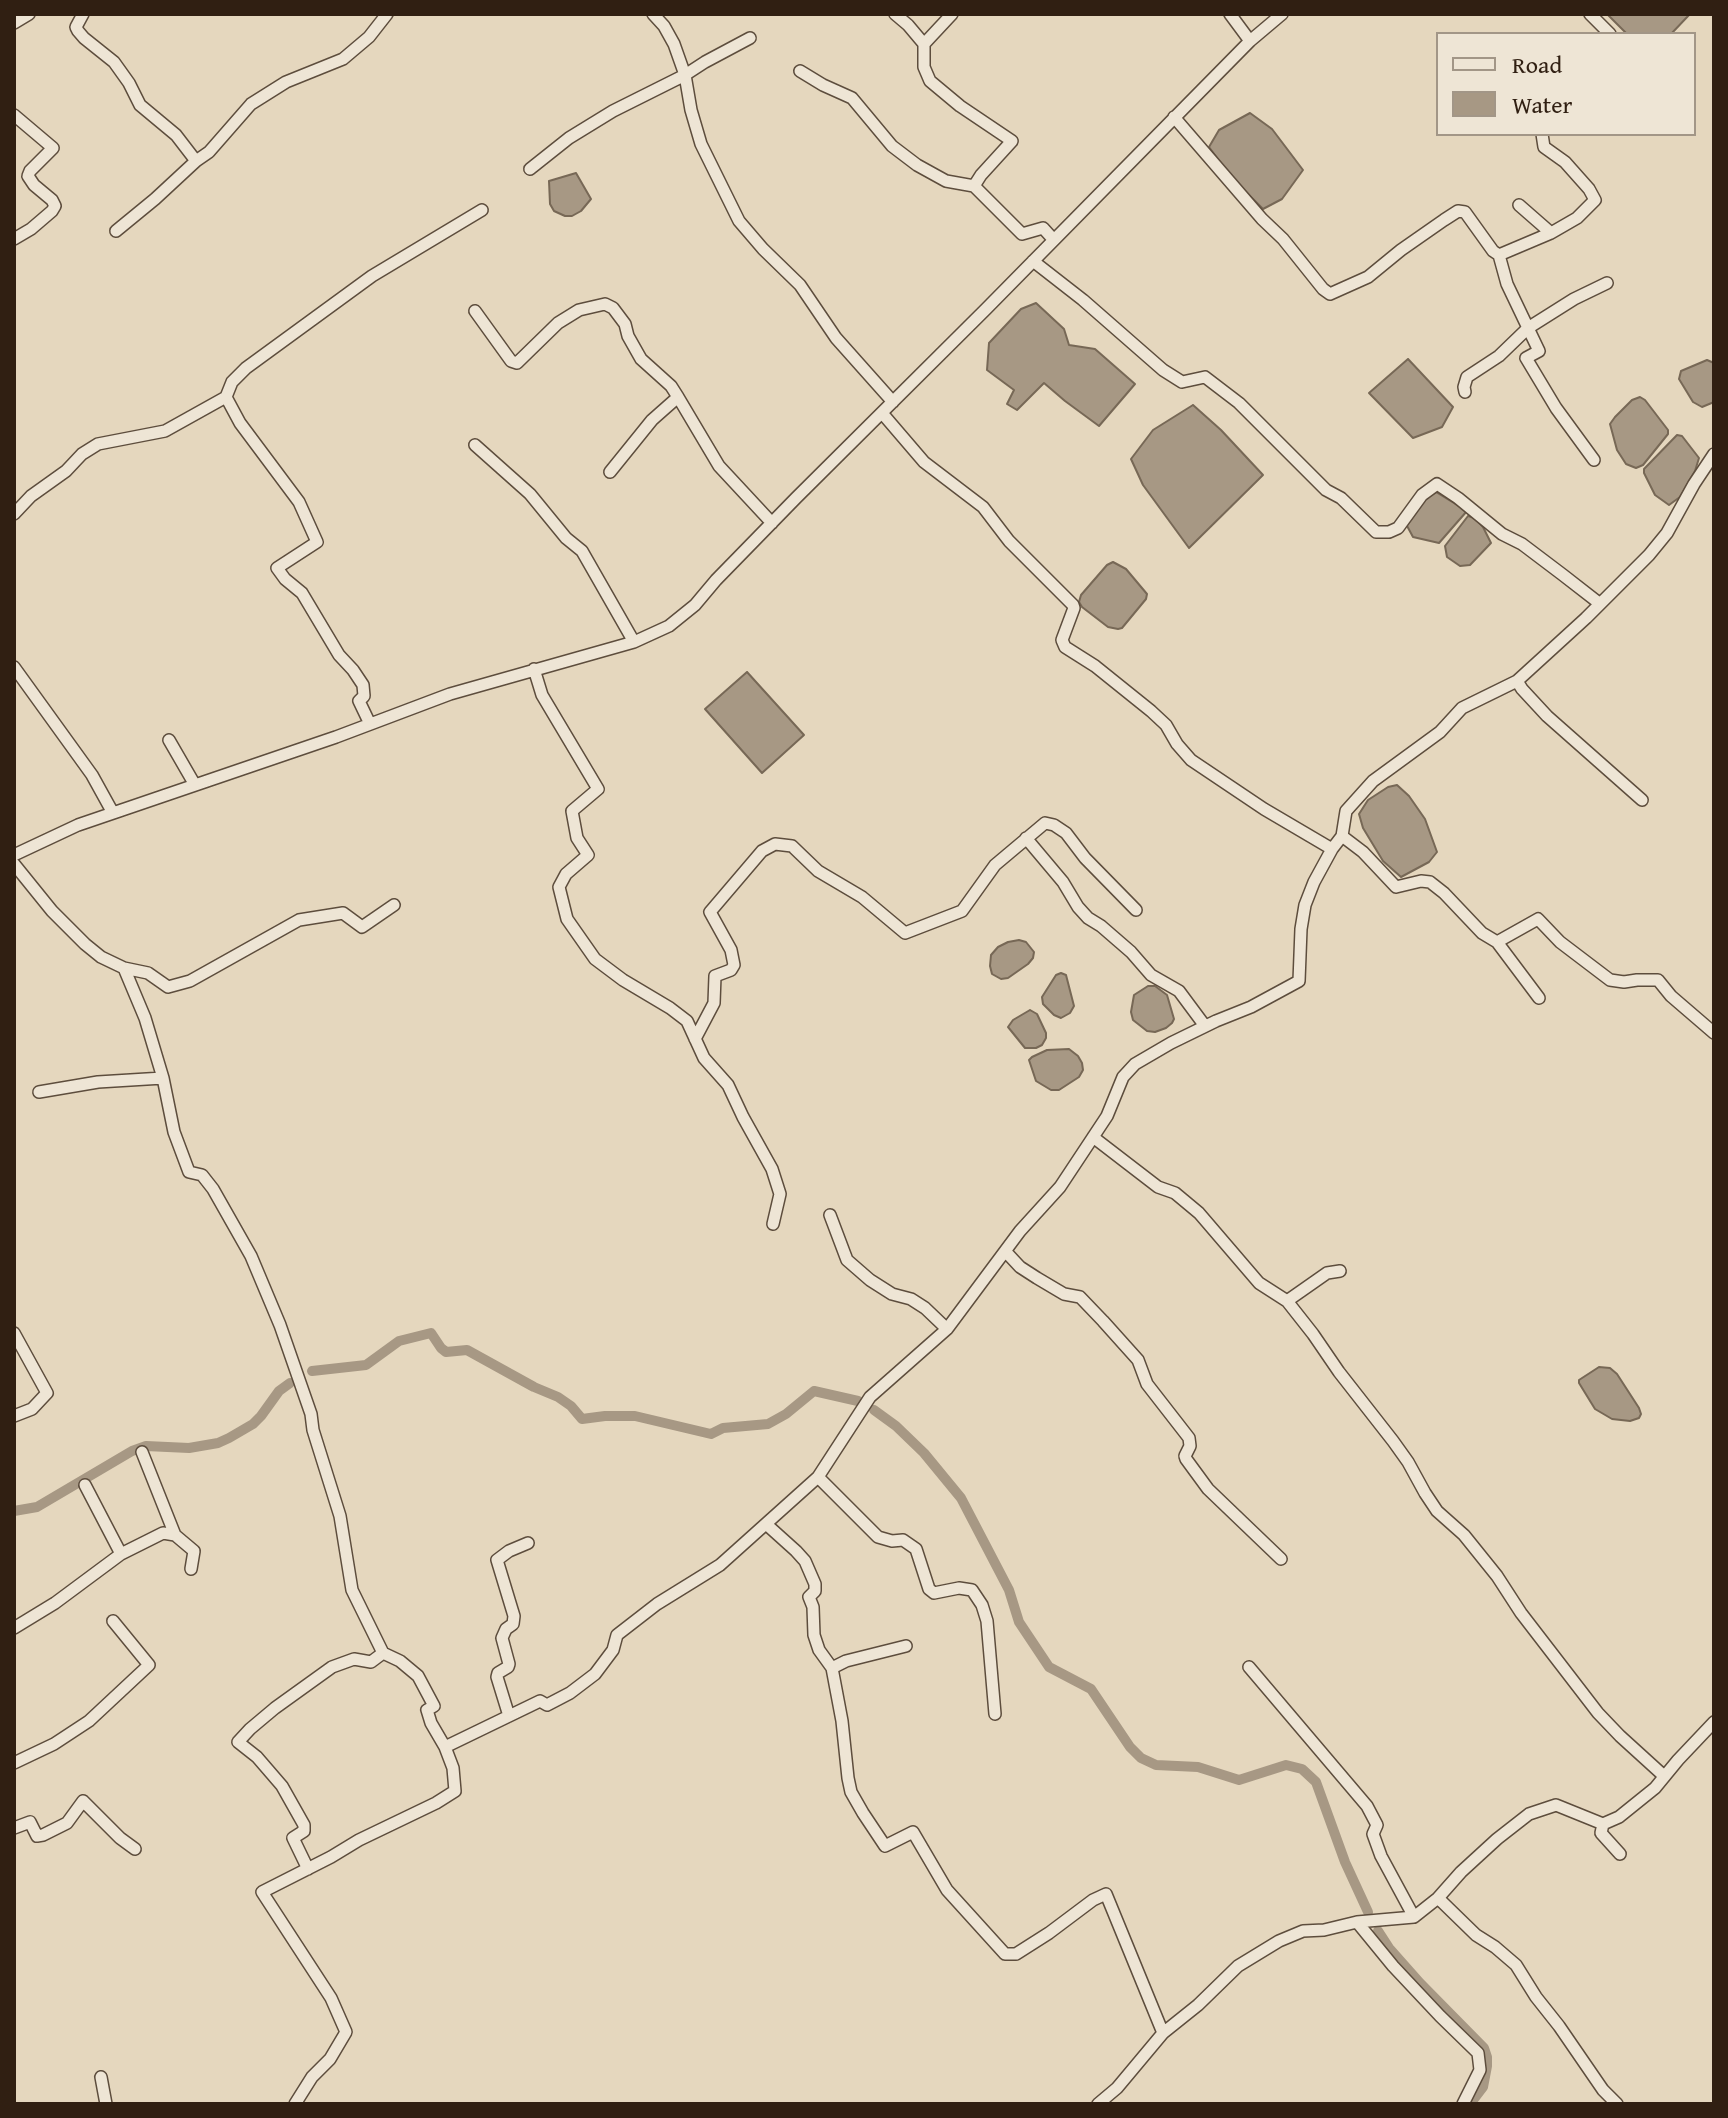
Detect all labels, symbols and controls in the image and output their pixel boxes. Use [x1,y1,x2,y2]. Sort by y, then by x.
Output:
legend [1436,32,1696,136]
text: Road [1512,47,1562,82]
text: Water [1512,87,1572,122]

